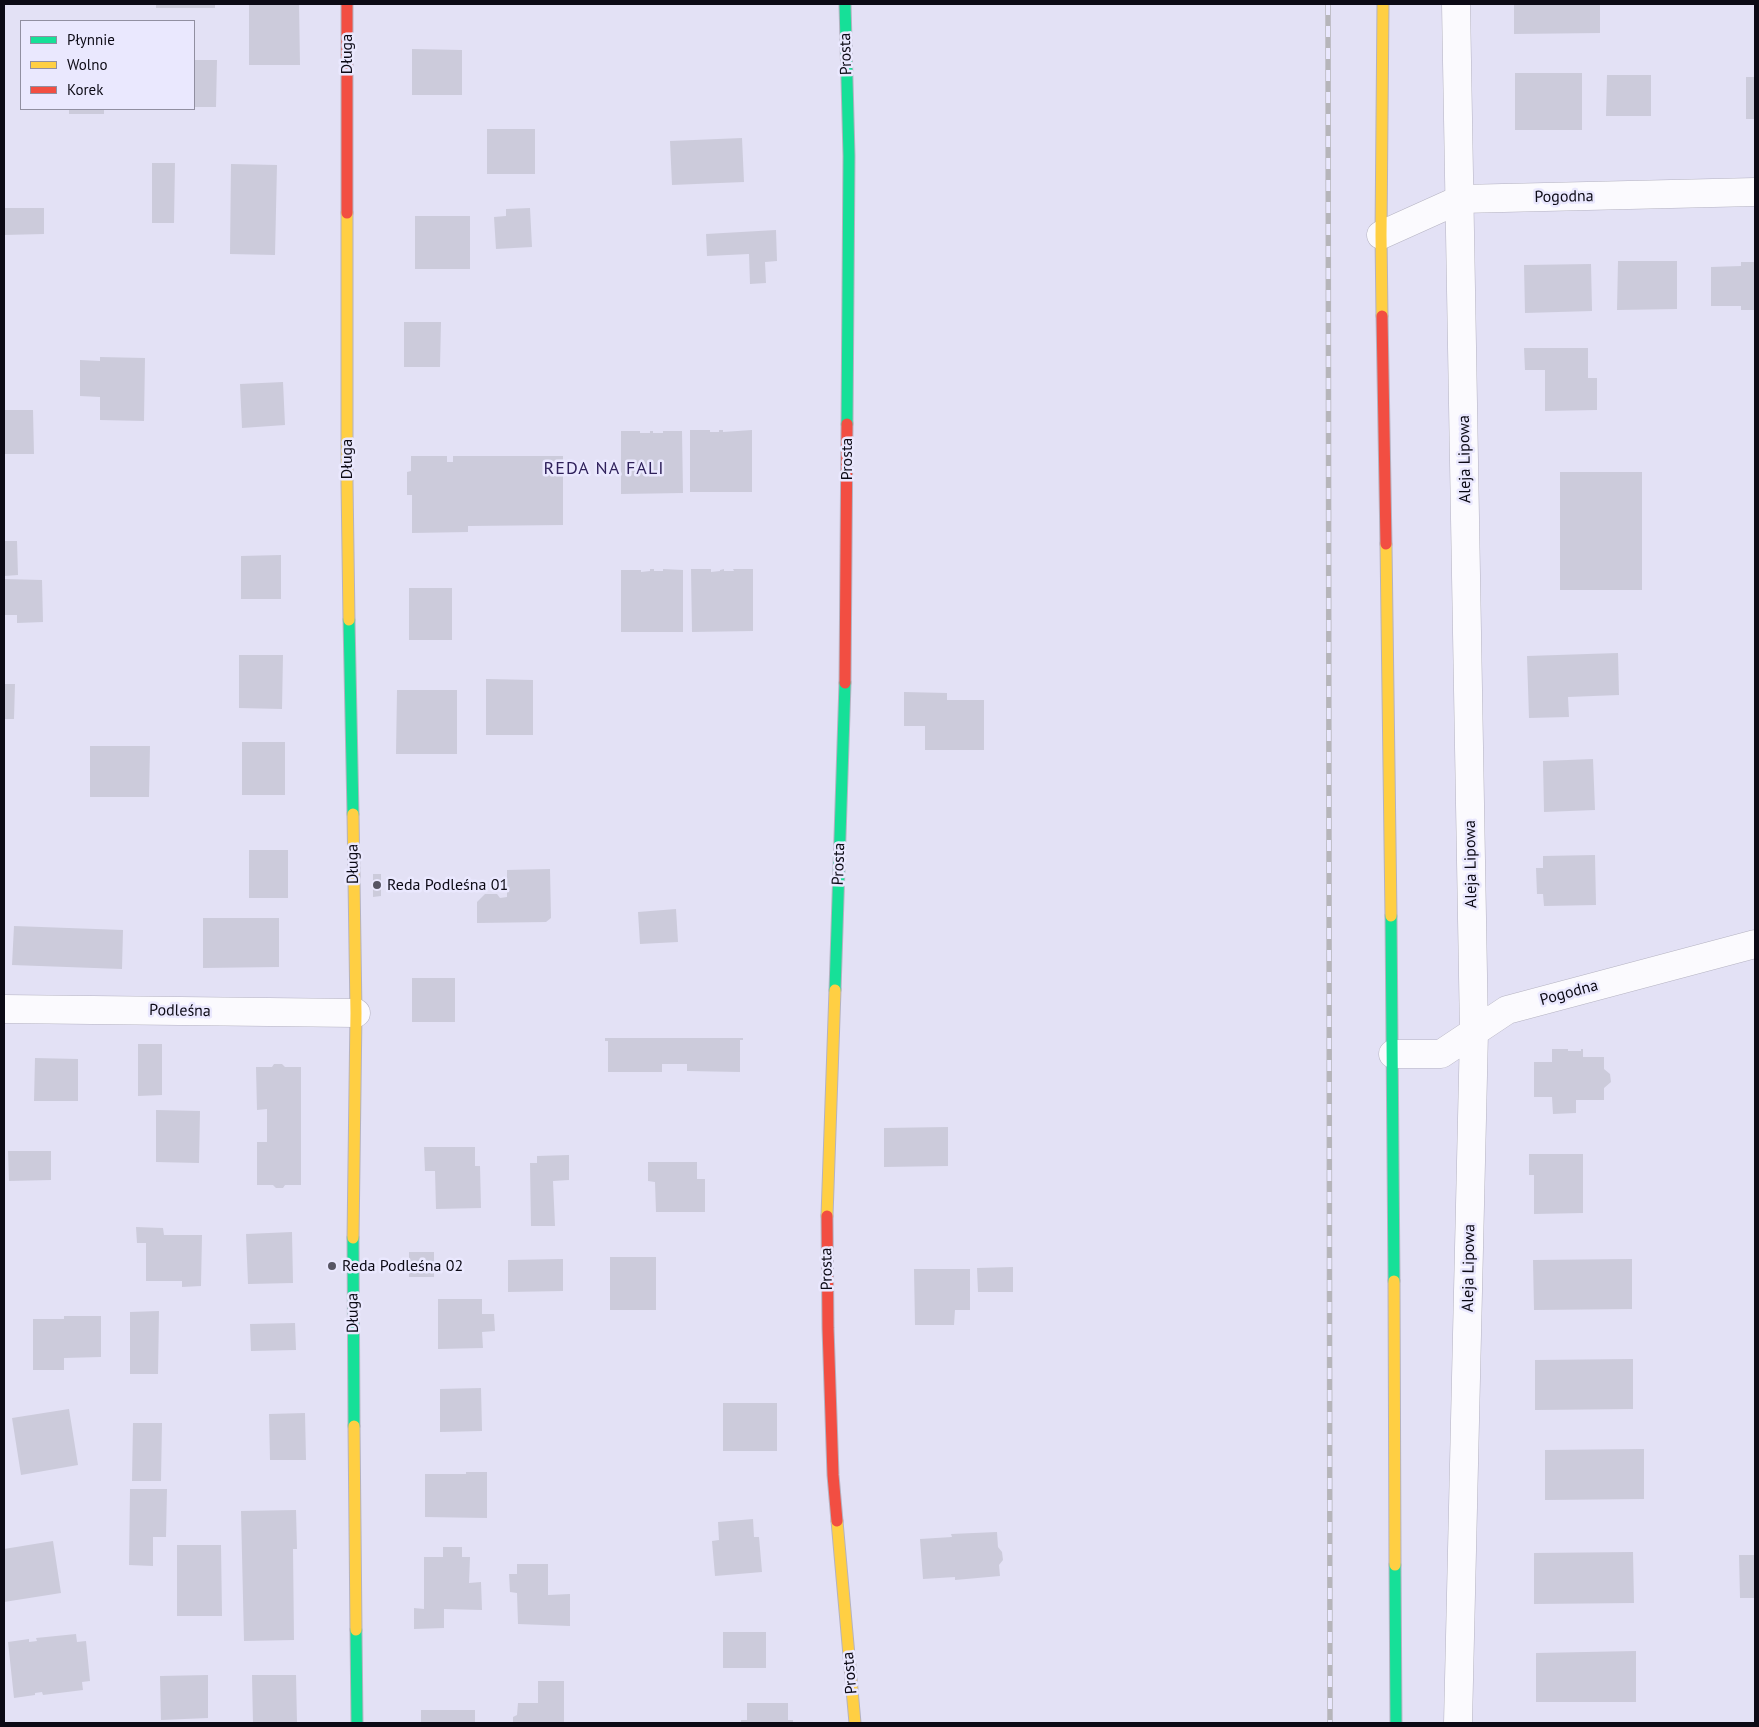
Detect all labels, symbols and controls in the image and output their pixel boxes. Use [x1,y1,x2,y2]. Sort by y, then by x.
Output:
legend [20,20,195,110]
text: Płynnie [67,30,115,49]
street label: Prosta [836,32,856,76]
street label: Długa [337,34,357,74]
text: Wolno [67,55,107,74]
text: Korek [67,80,103,99]
street label: Pogodna [1534,187,1594,207]
street label: Aleja Lipowa [1455,415,1475,503]
street label: Prosta [837,438,857,480]
street label: Długa [337,439,357,479]
district label: REDA NA FALI [542,458,666,480]
street label: Aleja Lipowa [1461,820,1481,908]
street label: Prosta [829,842,849,886]
street label: Długa [343,844,363,884]
place label: Reda Podleśna 01 [387,875,508,895]
marker: Reda Podleśna 01 [371,879,383,891]
street label: Pogodna [1538,976,1600,1010]
street label: Podleśna [149,1001,211,1021]
street label: Aleja Lipowa [1459,1224,1479,1312]
street label: Prosta [817,1248,837,1290]
place label: Reda Podleśna 02 [342,1256,463,1276]
marker: Reda Podleśna 02 [326,1260,338,1272]
street label: Długa [343,1293,363,1333]
street label: Prosta [839,1651,861,1695]

